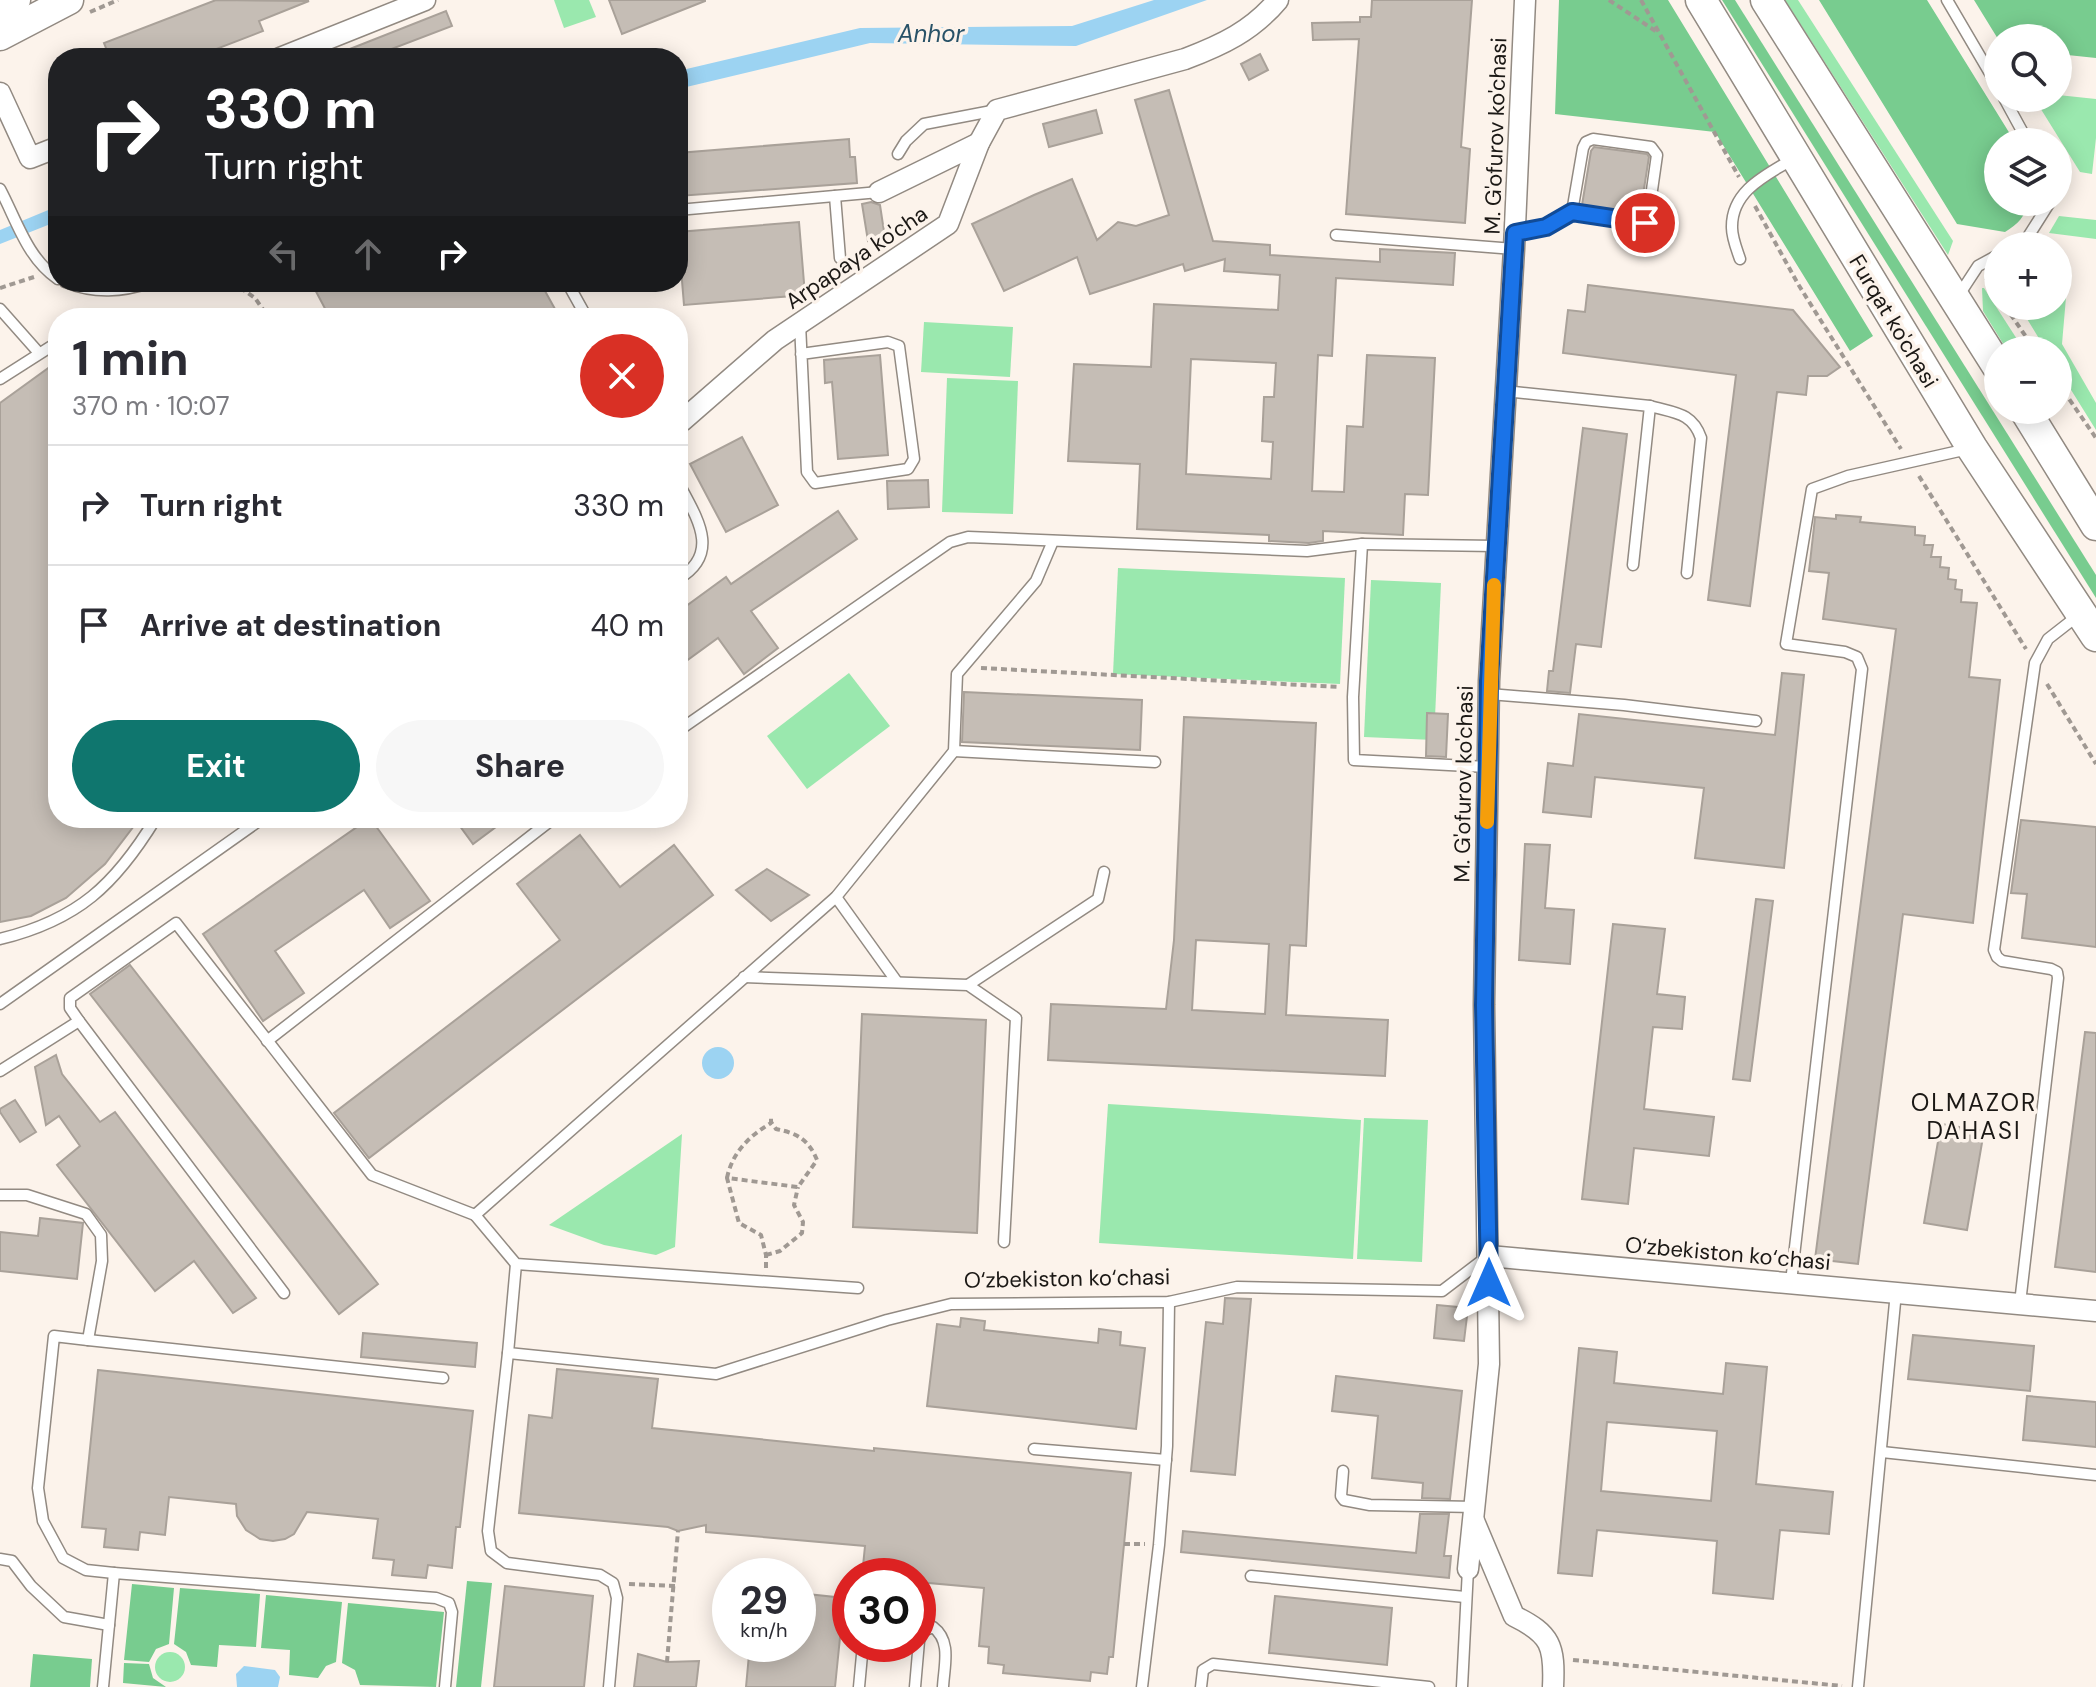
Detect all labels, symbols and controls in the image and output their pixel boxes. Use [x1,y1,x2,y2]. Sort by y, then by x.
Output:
water label: Anhor [897,18,965,49]
map controls [1984,24,2072,424]
button: search [1984,24,2072,112]
street label: M. G'ofurov ko'chasi [1478,37,1513,235]
text: 330 m [204,72,377,145]
icon: right [72,80,176,184]
button: layers [1984,128,2072,216]
text: Turn right [204,143,363,190]
pin [1611,189,1679,257]
street label: Arpapaya ko'cha [780,199,933,316]
icon: arrive [1623,201,1667,245]
icon: left [262,232,306,276]
icon: ahead [346,232,390,276]
icon: right [430,232,474,276]
button: + [1984,232,2072,320]
street label: Furqat ko'chasi [1842,249,1945,393]
text: 1 min [72,327,189,390]
button: close [580,334,664,418]
button: − [1984,336,2072,424]
text: 370 m · 10:07 [72,389,230,423]
icon: right [72,483,116,527]
text: Turn right [140,486,283,525]
text: 330 m [573,486,664,525]
icon: arrive [72,603,116,647]
text: Arrive at destination [140,606,441,645]
text: 40 m [591,606,664,645]
street label: M. G'ofurov ko'chasi [1447,685,1480,883]
button: Exit [72,720,360,812]
button: Share [376,720,664,812]
district label: OLMAZOR DAHASI [1911,1087,2037,1146]
street label: O‘zbekiston ko‘chasi [1624,1230,1832,1277]
position arrow [1447,1241,1531,1325]
street label: O‘zbekiston ko‘chasi [964,1262,1170,1295]
speed limit sign: 30 [832,1558,936,1662]
text: 29 [740,1574,788,1626]
text: km/h [740,1617,788,1643]

